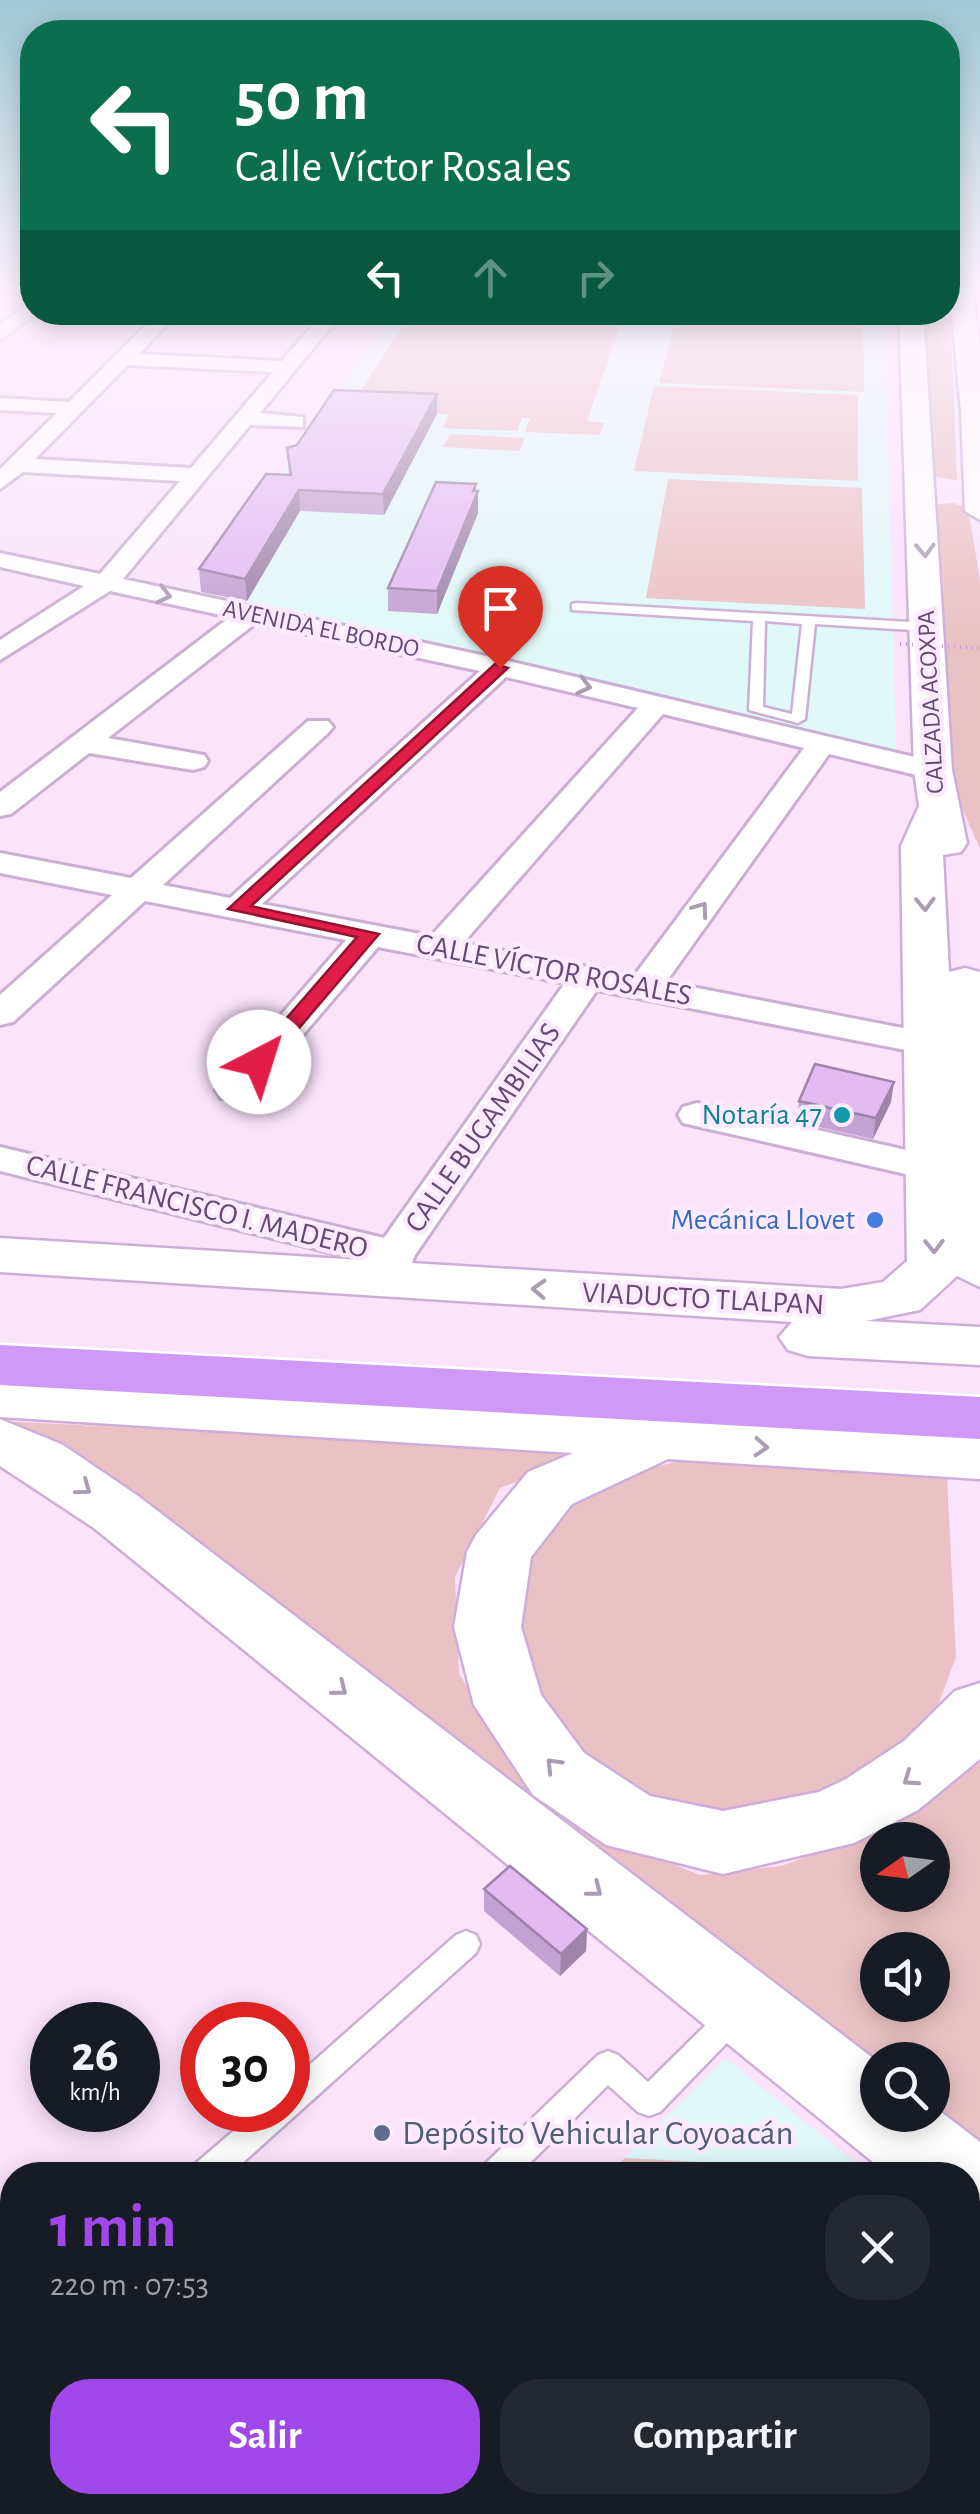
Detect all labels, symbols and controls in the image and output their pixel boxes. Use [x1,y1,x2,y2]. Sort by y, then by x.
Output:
icon: left [70,60,200,190]
text: 50 m [235,63,369,133]
text: Calle Víctor Rosales [235,145,572,190]
icon: left [358,250,413,305]
icon: ahead [463,250,518,305]
icon: right [568,250,623,305]
one-way arrow [914,542,935,558]
pin [458,566,543,669]
icon: arrive [473,581,528,636]
one-way arrow [155,583,172,604]
street label: AVENIDA EL BORDO [221,596,421,662]
street label: CALZADA ACOXPA [914,610,948,794]
one-way arrow [575,675,592,696]
one-way arrow [914,897,935,913]
one-way arrow [689,902,706,920]
street label: CALLE VÍCTOR ROSALES [414,927,694,1011]
position arrow [207,1010,311,1114]
street label: CALLE BUGAMBILIAS [400,1018,566,1238]
place label: Notaría 47 [702,1100,822,1130]
marker: Notaría 47 [831,1104,853,1126]
street label: CALLE FRANCISCO I. MADERO [23,1150,371,1264]
place label: Mecánica Llovet [671,1205,855,1235]
marker: Mecánica Llovet [864,1209,886,1231]
one-way arrow [924,1239,945,1255]
street label: VIADUCTO TLALPAN [581,1278,825,1320]
one-way arrow [530,1279,546,1300]
one-way arrow [753,1436,769,1457]
one-way arrow [73,1477,91,1494]
one-way arrow [329,1677,347,1694]
one-way arrow [547,1759,565,1777]
one-way arrow [903,1767,921,1784]
north arrow [860,1822,950,1912]
map controls [860,1822,950,2132]
one-way arrow [584,1878,602,1896]
button: sound [860,1932,950,2022]
speed limit sign: 30 [180,2002,310,2132]
text: 26 [71,2030,119,2080]
button: search [860,2042,950,2132]
text: km/h [69,2080,121,2105]
place label: Depósito Vehicular Coyoacán [402,2116,794,2151]
marker: Depósito Vehicular Coyoacán [371,2122,393,2144]
button: close [825,2195,930,2300]
text: 1 min [50,2198,176,2258]
text: 220 m · 07:53 [50,2269,209,2301]
button: Salir [50,2379,480,2494]
button: Compartir [500,2379,930,2494]

